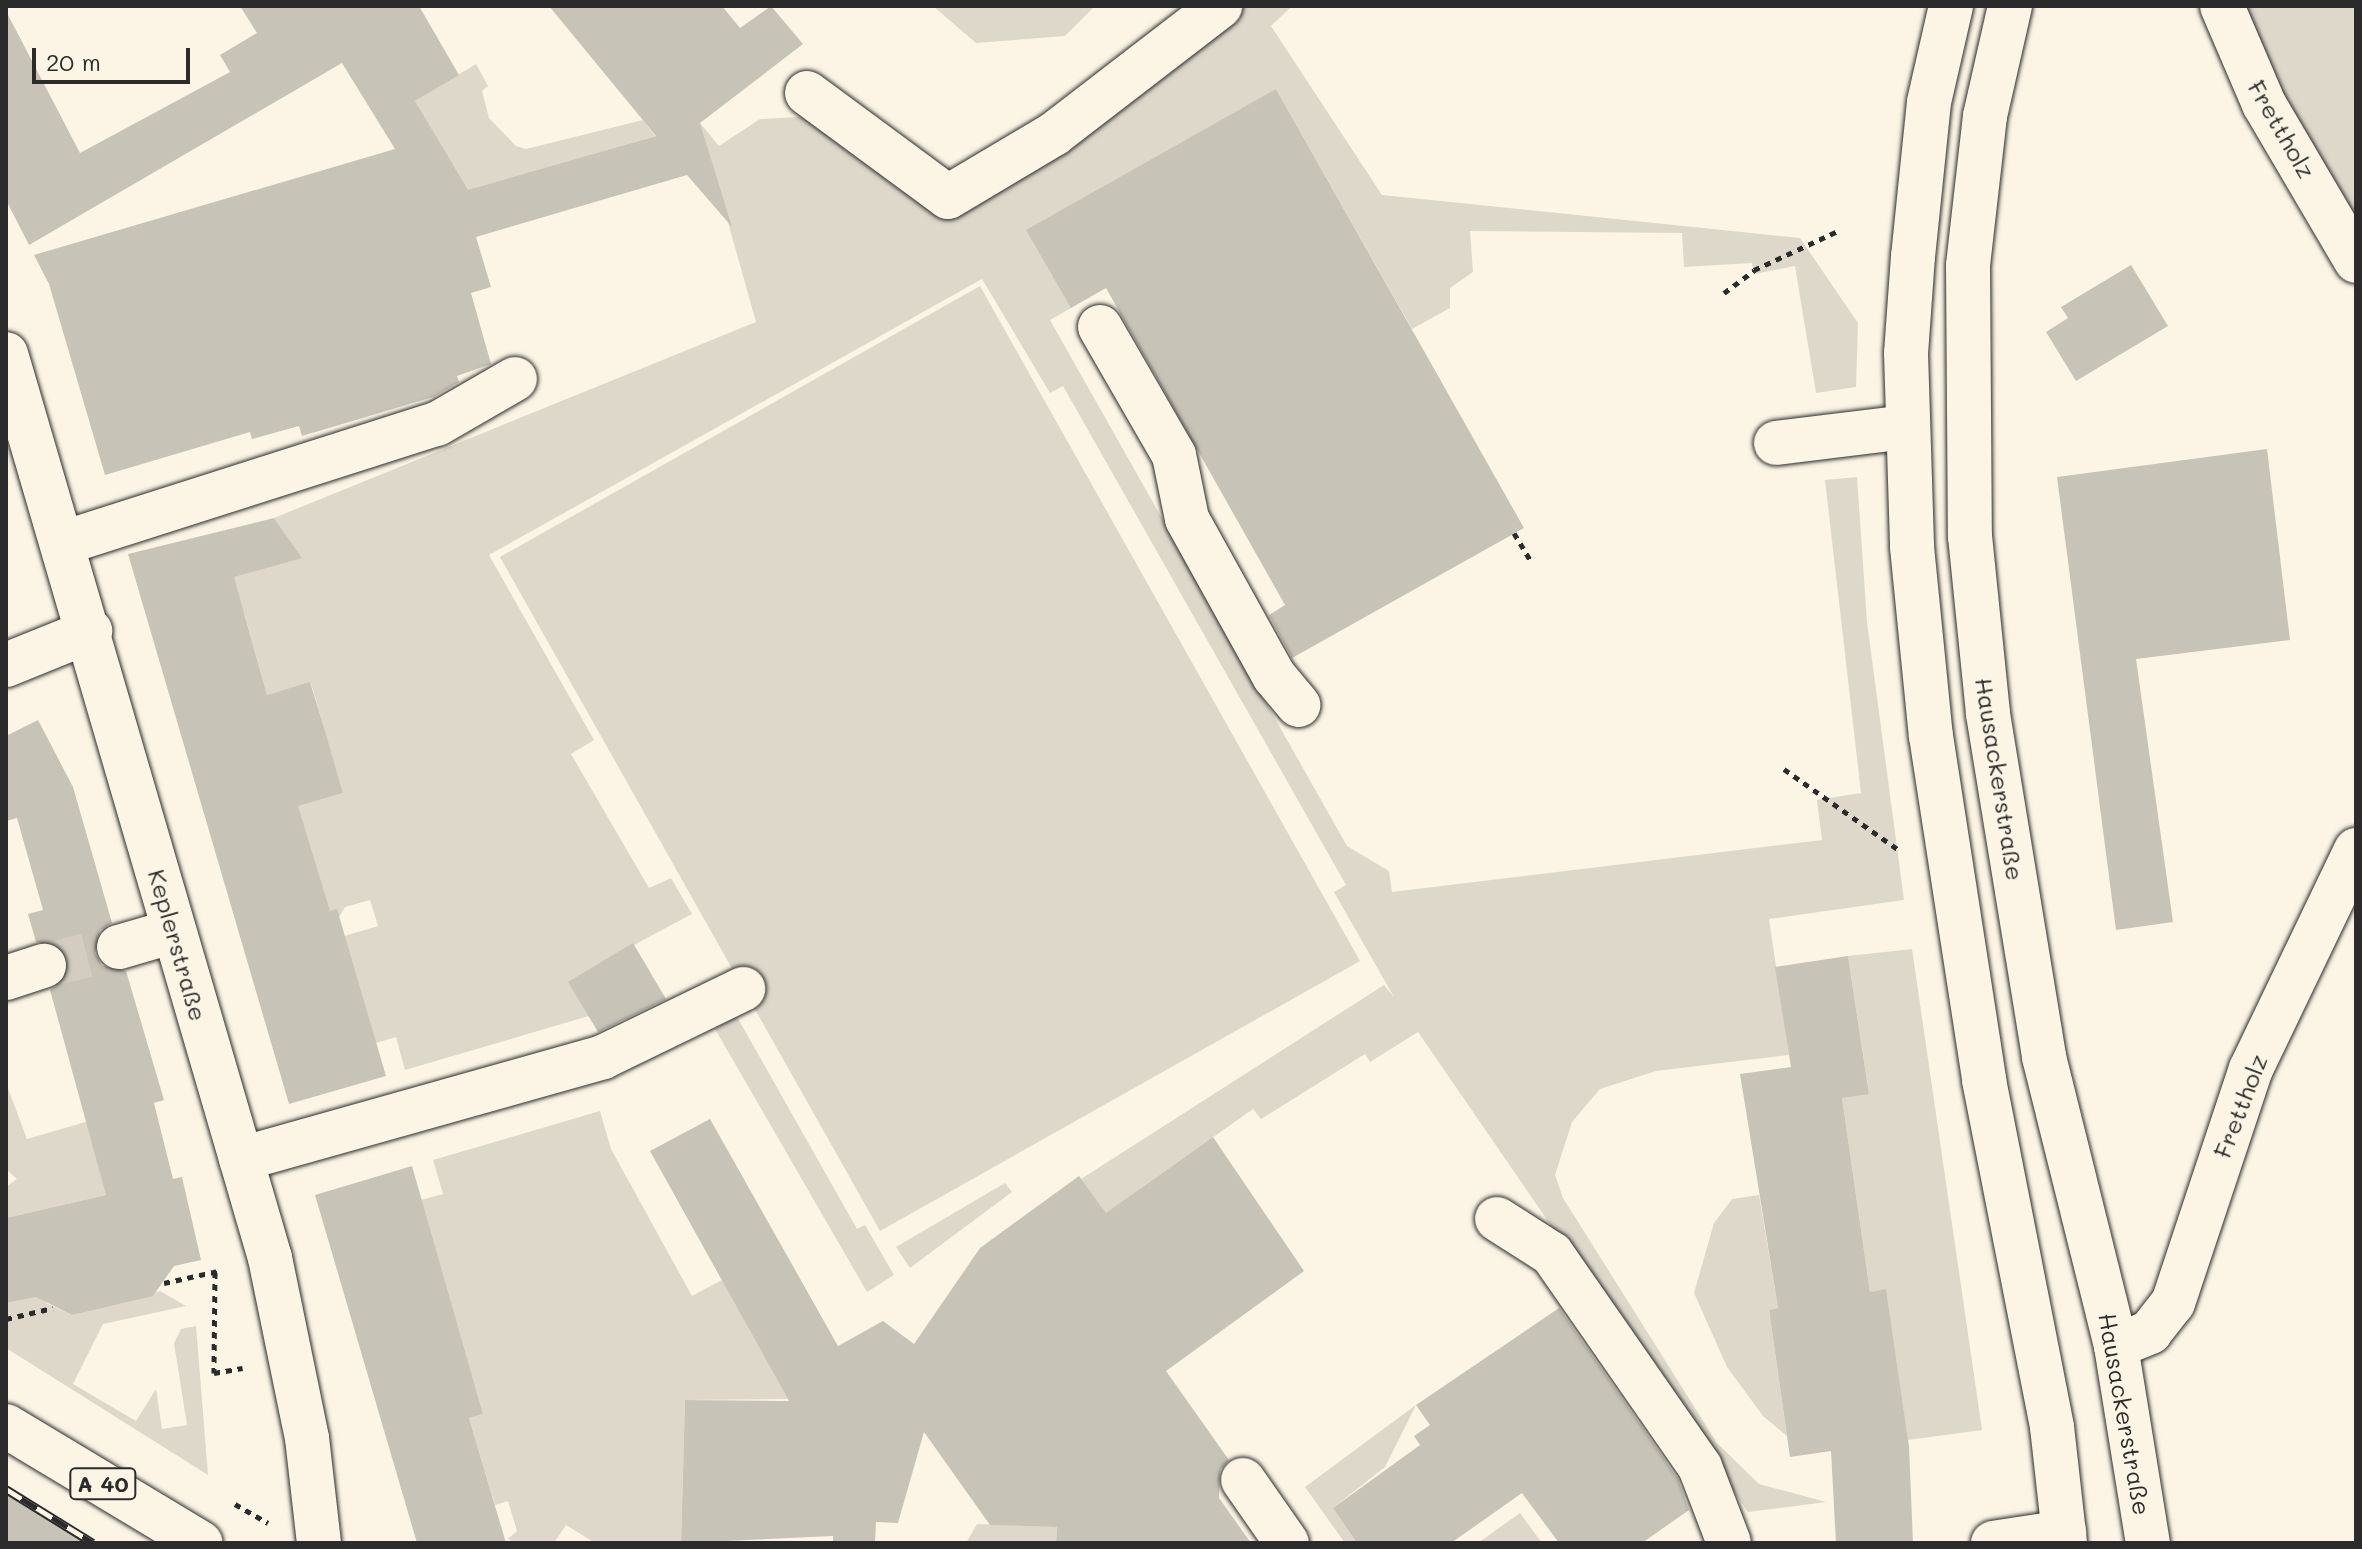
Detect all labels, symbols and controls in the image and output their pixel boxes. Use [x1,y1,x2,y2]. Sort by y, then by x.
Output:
scale bar [36,32,194,82]
text: 20 m [46,46,101,77]
street label: Frettholz [2242,75,2322,183]
street label: Hausackerstraße [1970,676,2030,882]
street label: Keplerstraße [143,866,213,1024]
street label: Frettholz [2207,1050,2273,1162]
street label: Hausackerstraße [2093,1311,2157,1517]
road number: A 40 [69,1466,137,1502]

